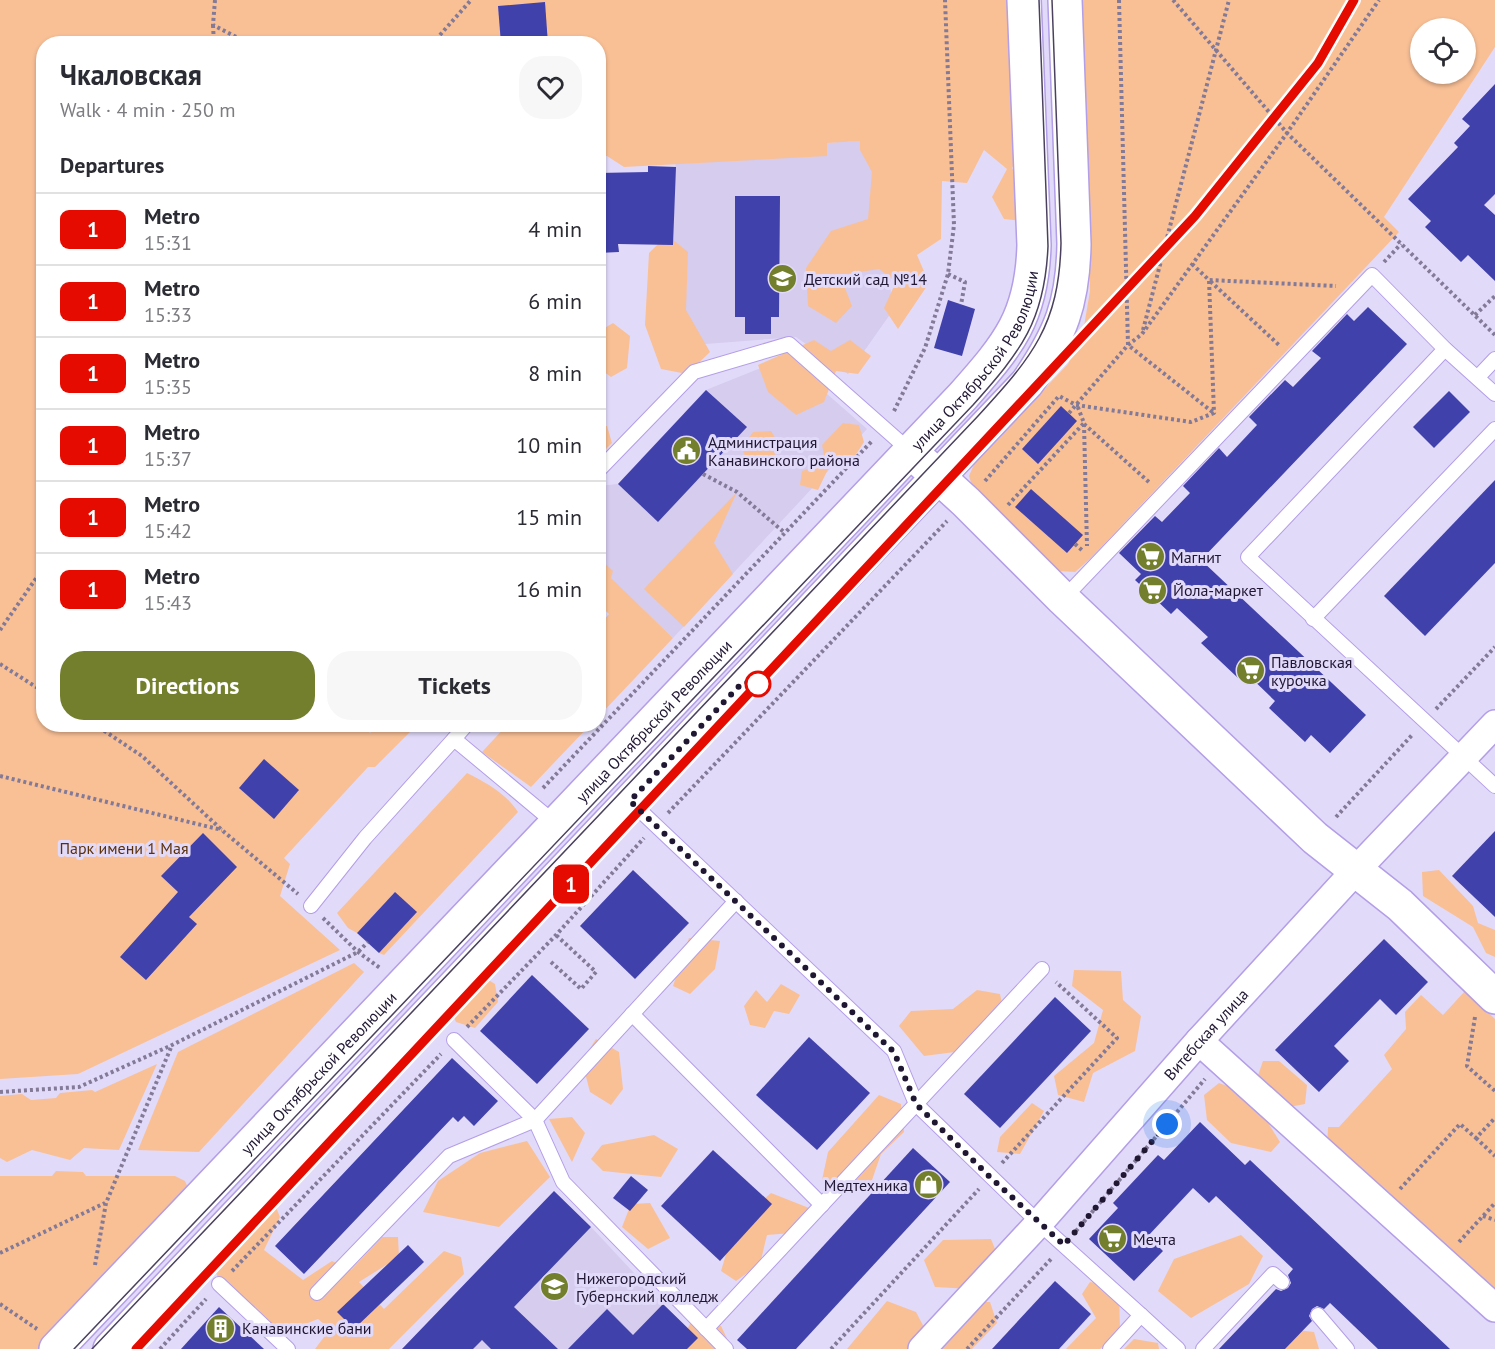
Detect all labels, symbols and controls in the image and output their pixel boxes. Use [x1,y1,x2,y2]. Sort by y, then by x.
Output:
map controls [1410,18,1476,84]
button: locate [1410,18,1476,84]
text: Чкаловская [60,56,202,93]
button: heart [519,56,582,119]
text: Walk · 4 min · 250 m [60,97,236,123]
text: Departures [60,151,164,179]
text: Metro [144,202,200,230]
text: 4 min [528,215,582,243]
text: 1 [87,216,99,243]
text: 15:31 [144,230,192,256]
school or university icon: Детский сад №14 [767,263,799,295]
place label: Детский сад №14 [804,269,927,289]
street label: улица Октябрьской Революции [907,269,1042,455]
text: Metro [144,274,200,302]
text: 6 min [528,287,582,315]
text: 1 [87,288,99,315]
text: 15:33 [144,302,192,328]
text: Metro [144,346,200,374]
text: 8 min [528,359,582,387]
text: 1 [87,360,99,387]
text: 15:35 [144,374,192,400]
text: Metro [144,418,200,446]
text: 10 min [516,431,582,459]
text: 1 [87,432,99,459]
place label: Администрация Канавинского района [708,432,860,470]
public building icon: Администрация Канавинского района [671,435,703,467]
text: 15:37 [144,446,192,472]
text: Metro [144,490,200,518]
text: 15 min [516,503,582,531]
text: 1 [87,504,99,531]
text: 15:42 [144,518,192,544]
supermarket icon: Магнит [1134,541,1166,573]
place label: Магнит [1171,547,1222,567]
text: Metro [144,562,200,590]
supermarket icon: Йола-маркет [1136,574,1168,606]
text: 16 min [516,575,582,603]
text: 1 [87,576,99,603]
place label: Йола-маркет [1173,580,1264,600]
text: 15:43 [144,590,192,616]
street label: улица Октябрьской Революции [572,635,736,807]
button: Directions [60,651,315,720]
button: Tickets [327,651,582,720]
place label: Павловская курочка [1271,652,1352,690]
supermarket icon: Павловская курочка [1234,655,1266,687]
unlabelled marker [745,671,771,697]
park label: Парк имени 1 Мая [59,838,189,858]
line badge: 1 [552,864,590,904]
text: 1 [565,871,577,898]
street label: Витебская улица [1159,984,1252,1084]
street label: улица Октябрьской Революции [237,987,401,1159]
your location [1152,1109,1182,1139]
shop icon: Медтехника [913,1169,945,1201]
place label: Медтехника [824,1175,908,1195]
supermarket icon: Мечта [1096,1223,1128,1255]
place label: Мечта [1133,1229,1176,1249]
place label: Нижегородский Губернский колледж [576,1268,719,1306]
school or university icon: Нижегородский Губернский колледж [539,1271,571,1303]
building icon: Канавинские бани [205,1312,237,1344]
place label: Канавинские бани [242,1318,372,1338]

